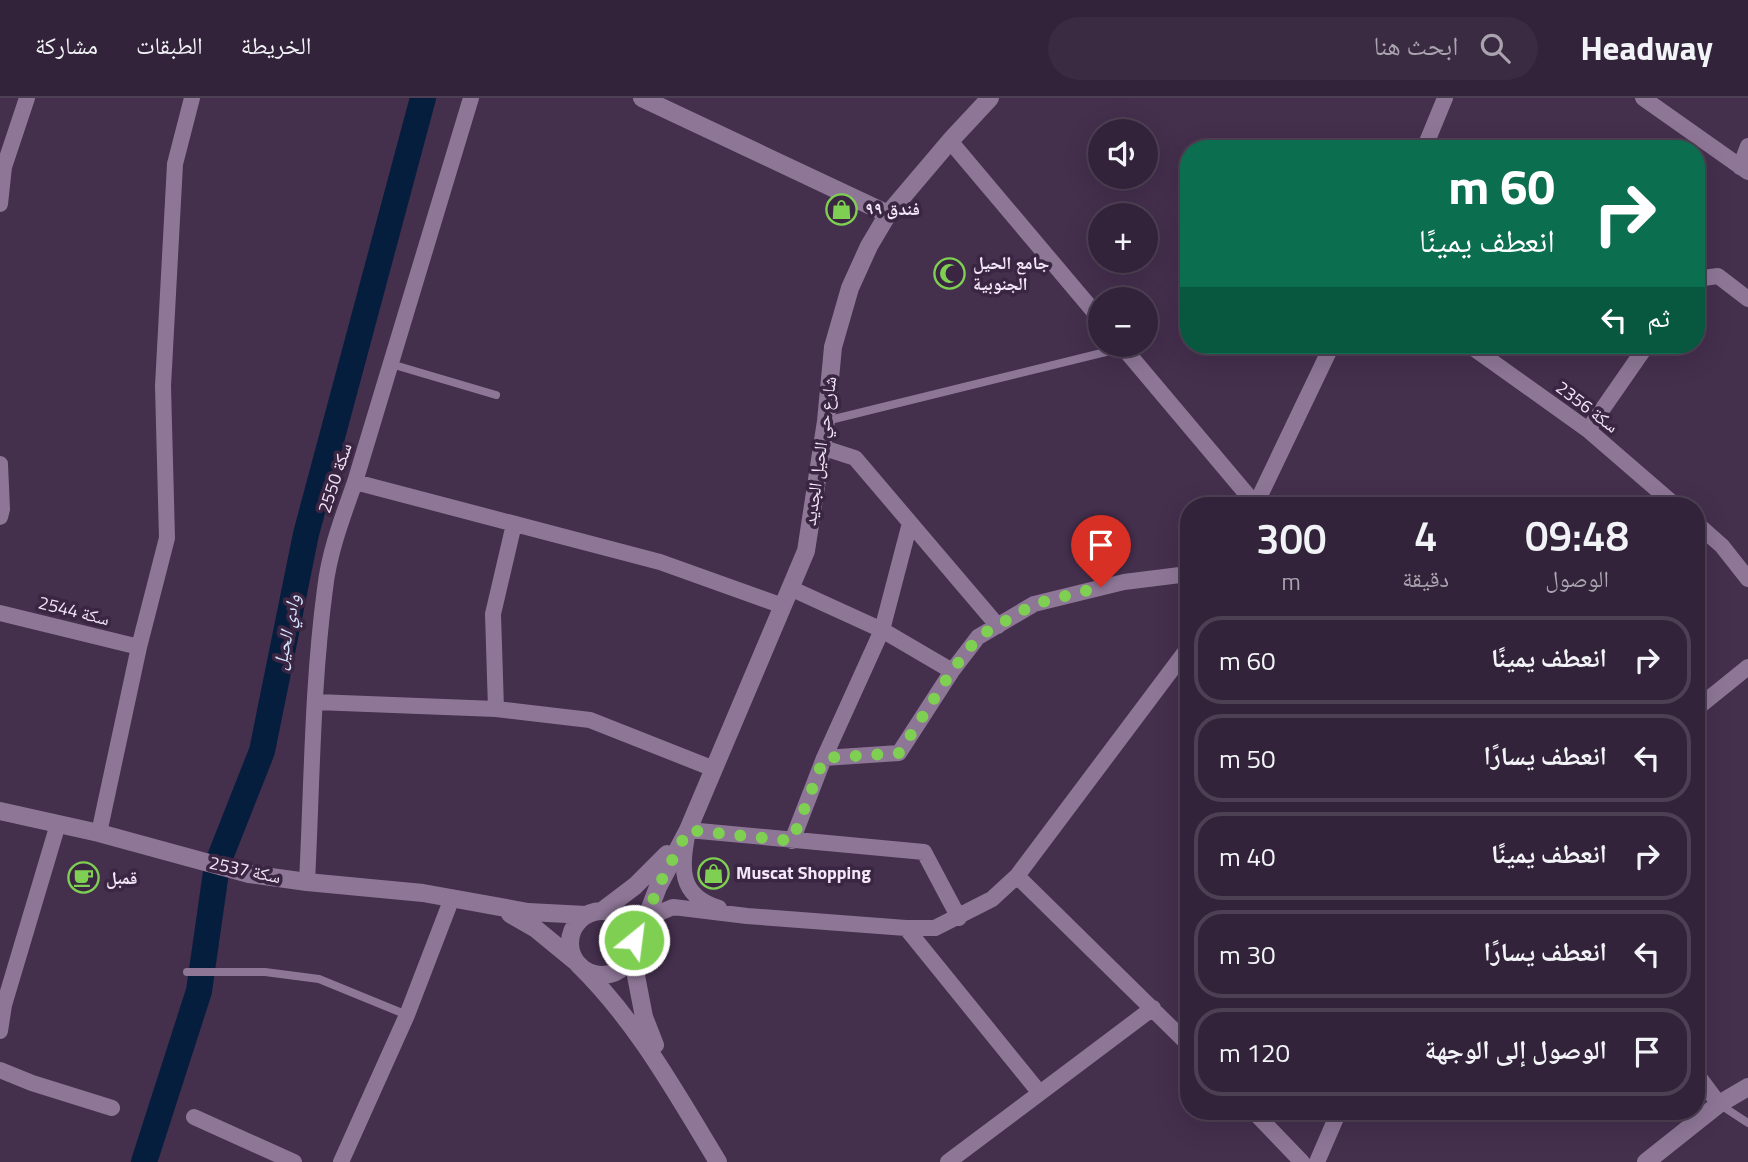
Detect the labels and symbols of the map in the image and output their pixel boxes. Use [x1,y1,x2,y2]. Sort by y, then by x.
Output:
shop icon: فندق ٩٩ [825,192,859,226]
place label: فندق ٩٩ [865,195,920,222]
place label: جامع الحيل الجنوبية [973,249,1050,297]
mosque icon: جامع الحيل الجنوبية [933,256,967,290]
street label: سكة 2356 [1550,374,1624,439]
street label: شارع حي الحيل الجديد [796,375,845,528]
street label: سكة 2550 [310,439,359,517]
pin [1071,515,1131,587]
street label: سكة 2544 [36,589,113,632]
water label: وادي الحيل [264,592,309,673]
street label: سكة 2537 [207,849,283,890]
shop icon: Muscat Shopping [696,856,730,890]
place label: Muscat Shopping [736,859,871,886]
cafe icon: قمبل [66,861,100,895]
place label: قمبل [106,864,137,891]
position arrow [597,903,671,977]

